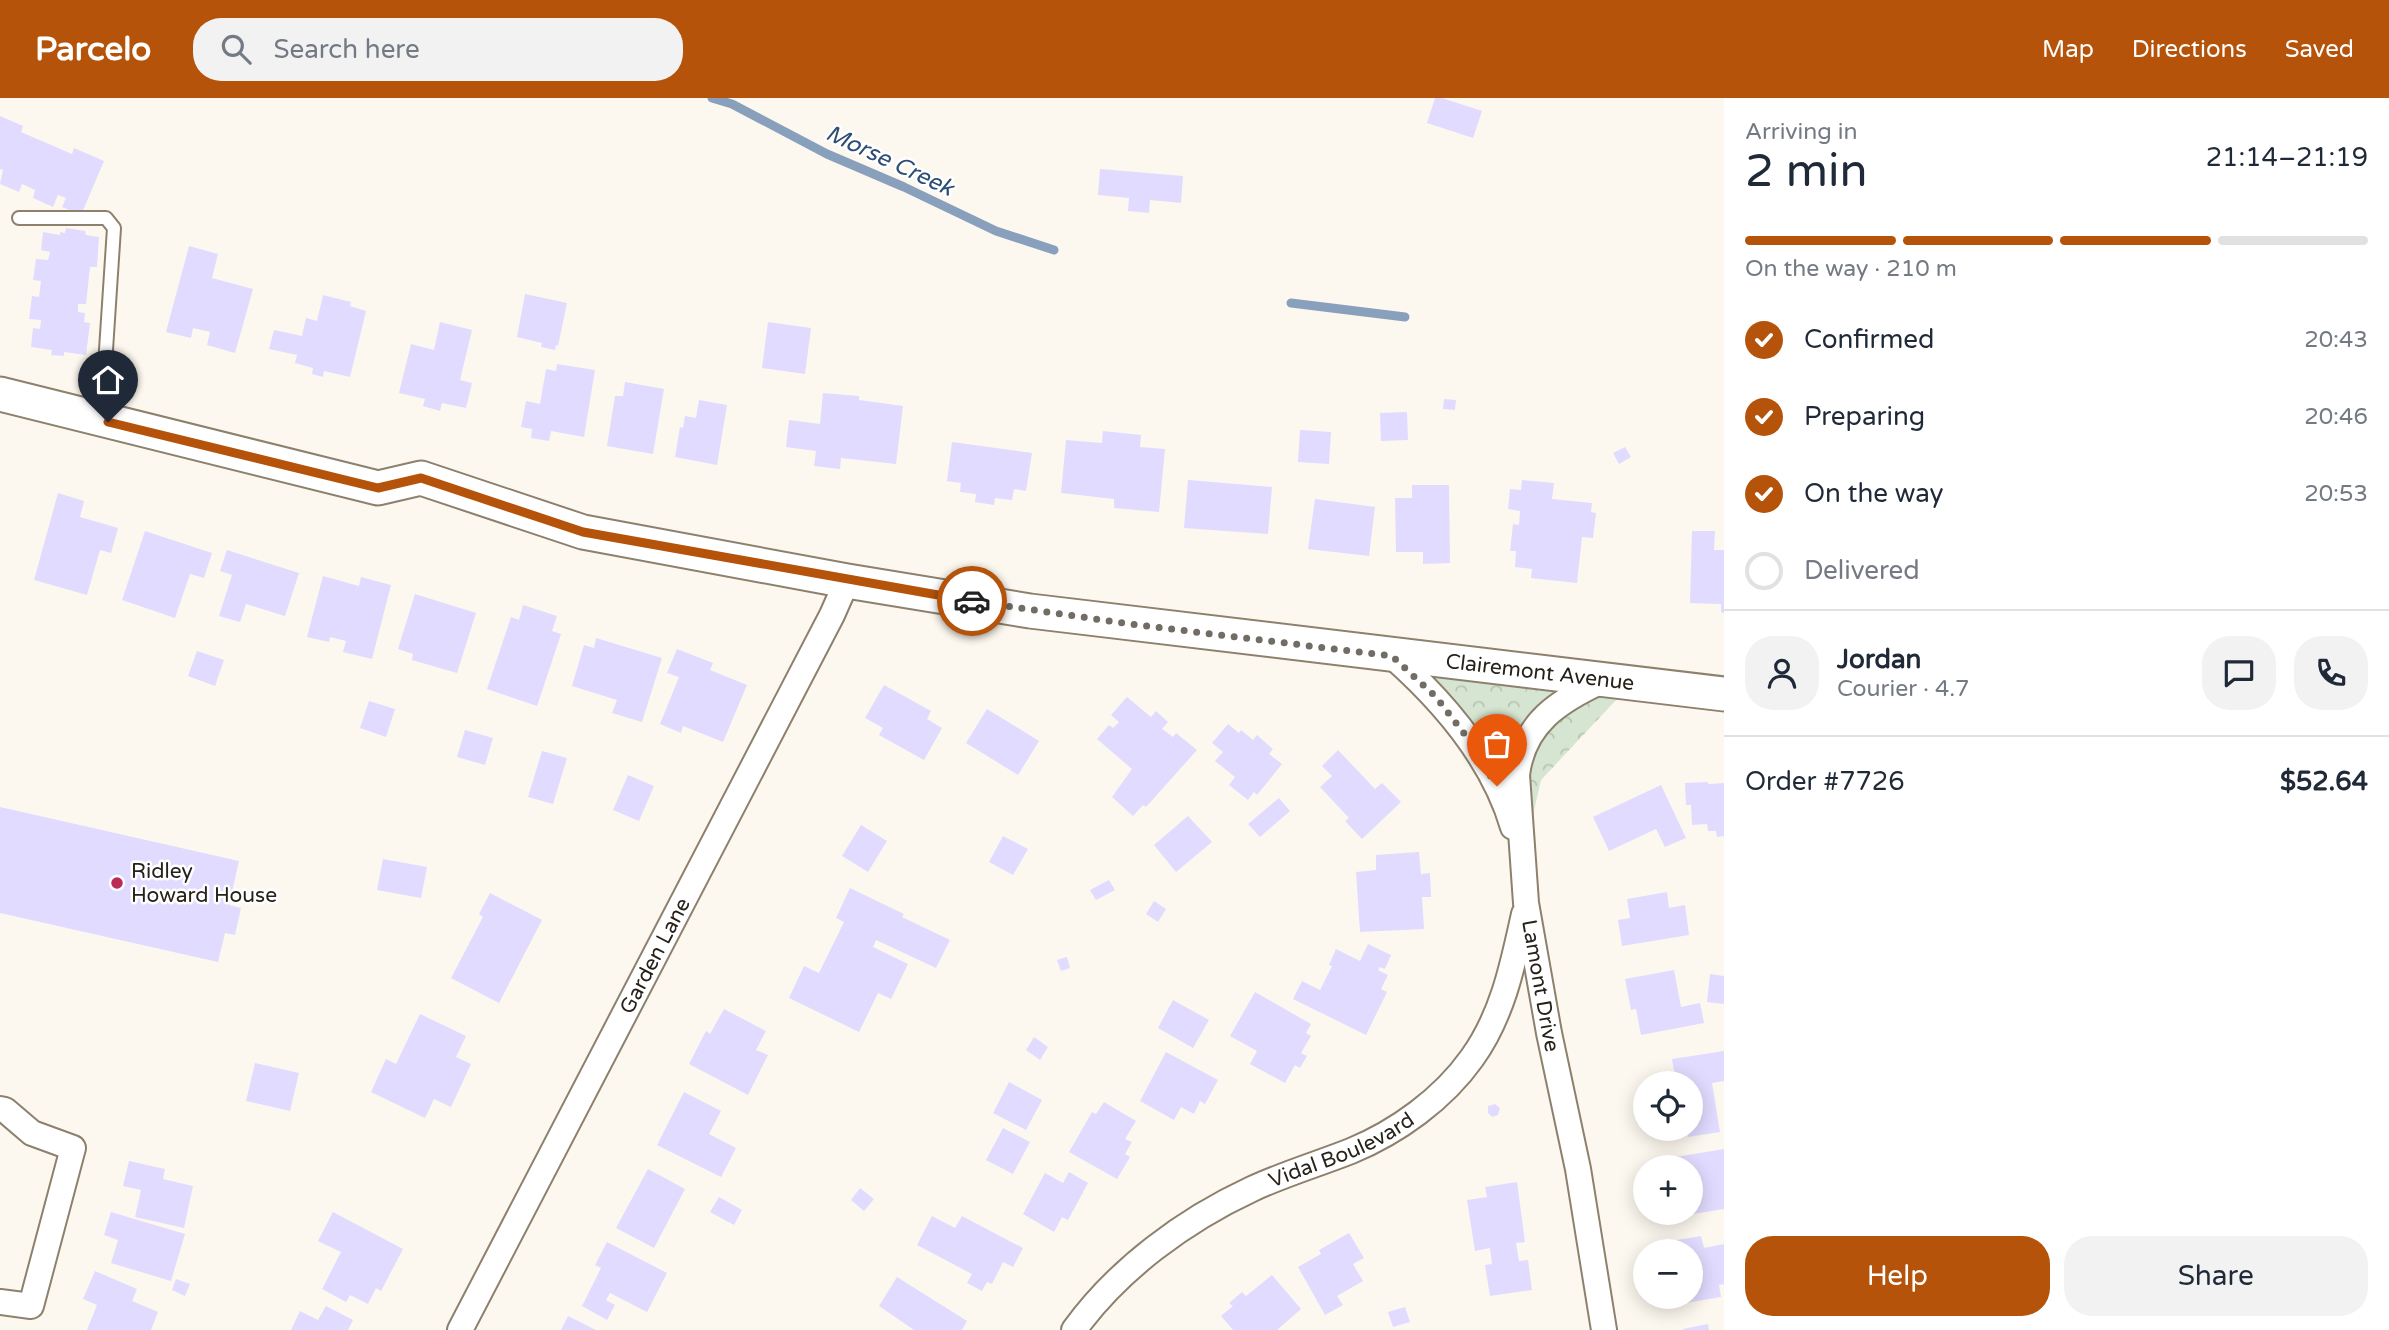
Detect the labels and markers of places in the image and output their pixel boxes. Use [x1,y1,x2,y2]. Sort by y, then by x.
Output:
pin [78,350,138,422]
pin [1467,714,1527,786]
place label: Ridley Howard House [131,859,277,908]
marker: Ridley Howard House [109,875,125,891]

